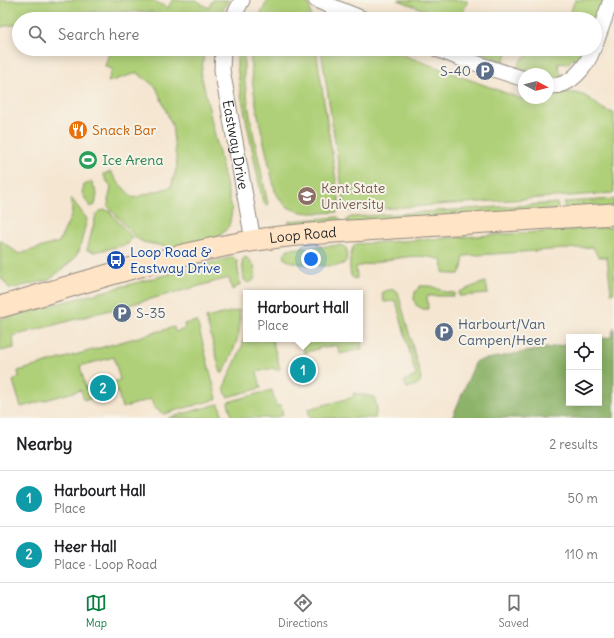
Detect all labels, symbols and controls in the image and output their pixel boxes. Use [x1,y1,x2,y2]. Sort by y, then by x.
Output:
search box [12,12,602,56]
icon: search [26,23,48,45]
text: Search here [58,25,139,44]
parking icon: S-40 [474,60,496,82]
place label: S-40 [440,62,471,80]
north arrow [518,68,554,104]
street label: Eastway Drive [219,99,253,191]
restaurant icon: Snack Bar [67,119,89,141]
place label: Snack Bar [92,121,157,139]
sports icon: Ice Arena [77,149,99,171]
place label: Ice Arena [102,151,163,169]
place label: Kent State University [321,179,385,213]
school or university icon: Kent State University [296,185,318,207]
street label: Loop Road [268,223,337,247]
place label: Loop Road & Eastway Drive [130,243,220,277]
bus stop icon: Loop Road & Eastway Drive [105,249,127,271]
your location [301,249,321,269]
popup [243,290,363,342]
text: Harbourt Hall [257,298,349,317]
parking icon: S-35 [111,302,133,324]
place label: S-35 [136,304,166,322]
place label: Harbourt/Van Campen/Heer [458,315,547,349]
text: Place [257,317,289,334]
parking icon: Harbourt/Van Campen/Heer [433,321,455,343]
map controls [566,334,602,406]
button: locate [566,334,602,370]
pin: 1 [290,355,316,385]
button: layers [566,370,602,406]
pin: 2 [90,373,116,403]
text: Nearby [16,433,72,455]
text: 2 results [549,436,598,453]
text: Harbourt Hall [54,481,146,500]
text: 1 [26,490,32,507]
text: 50 m [567,490,598,507]
text: Place [54,500,85,517]
text: Heer Hall [54,537,117,556]
text: 2 [25,546,33,563]
text: 110 m [565,546,598,563]
text: Place · Loop Road [54,556,157,573]
tab: Map [85,592,107,630]
tab: Directions [278,592,328,630]
tab: Saved [498,592,529,630]

